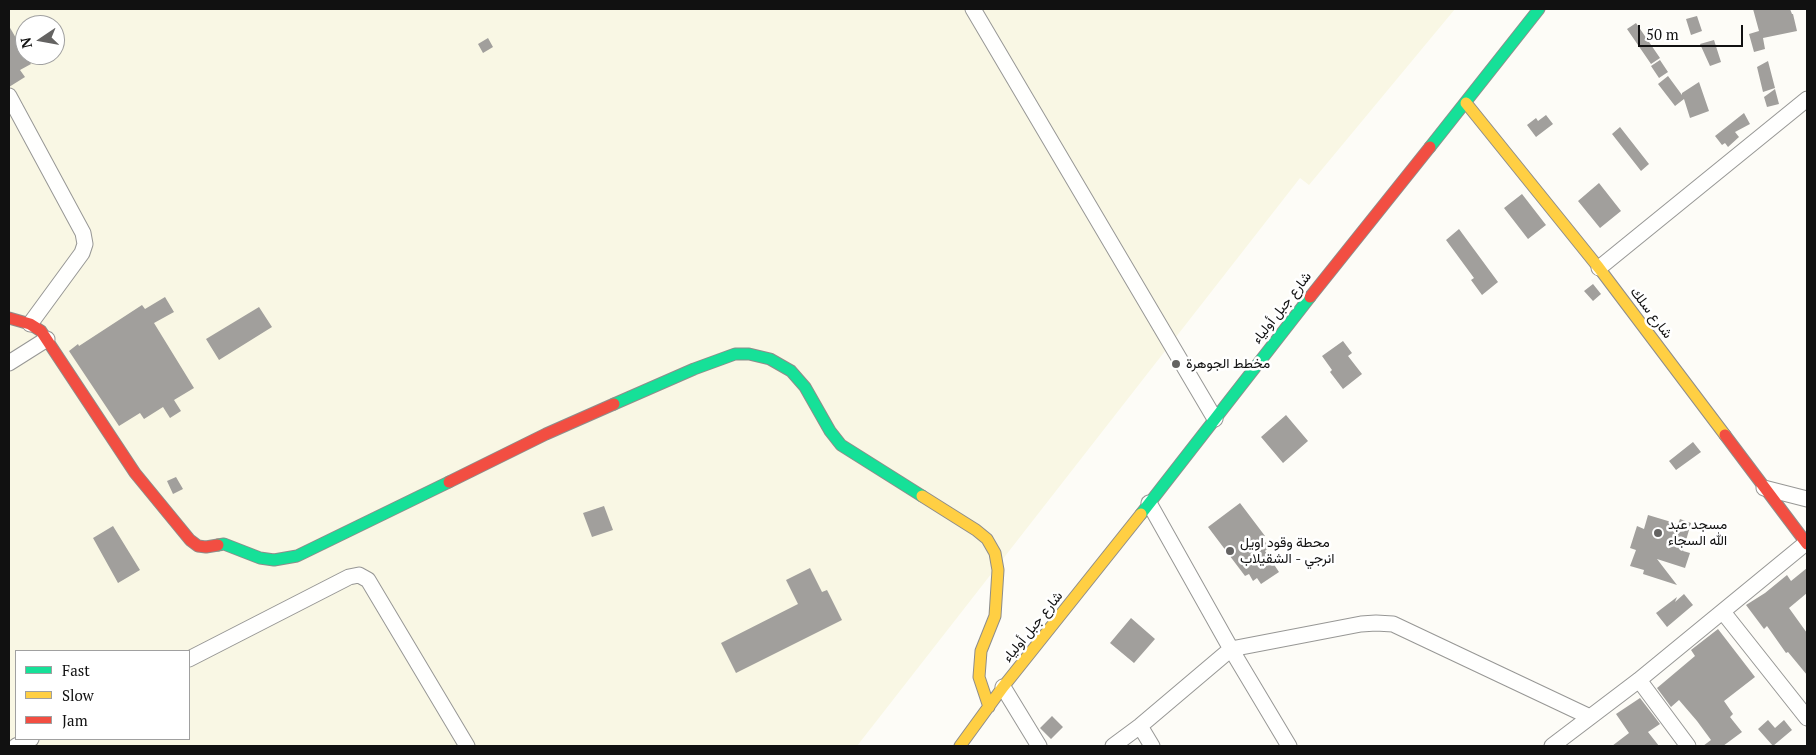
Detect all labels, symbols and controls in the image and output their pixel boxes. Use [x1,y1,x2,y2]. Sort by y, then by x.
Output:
north arrow [15,15,65,65]
scale bar [1641,15,1746,47]
text: 50 m [1646,24,1679,44]
text: N [15,36,36,50]
street label: شارع جبل أولياء [1249,269,1315,347]
street label: شارع سلك [1626,284,1676,342]
place label: مخطط الجوهرة [1186,356,1270,372]
marker: مخطط الجوهرة [1170,358,1182,370]
place label: مسجد عبد الله السجاء [1668,517,1727,550]
marker: مسجد عبد الله السجاء [1652,527,1664,539]
place label: محطة وقود اويل انرجي - الشقيلاب [1240,535,1335,568]
marker: محطة وقود اويل انرجي - الشقيلاب [1224,545,1236,557]
street label: شارع جبل أولياء [999,588,1067,666]
legend [15,650,190,740]
text: Fast [62,660,90,680]
text: Slow [62,685,94,705]
text: Jam [62,710,88,730]

